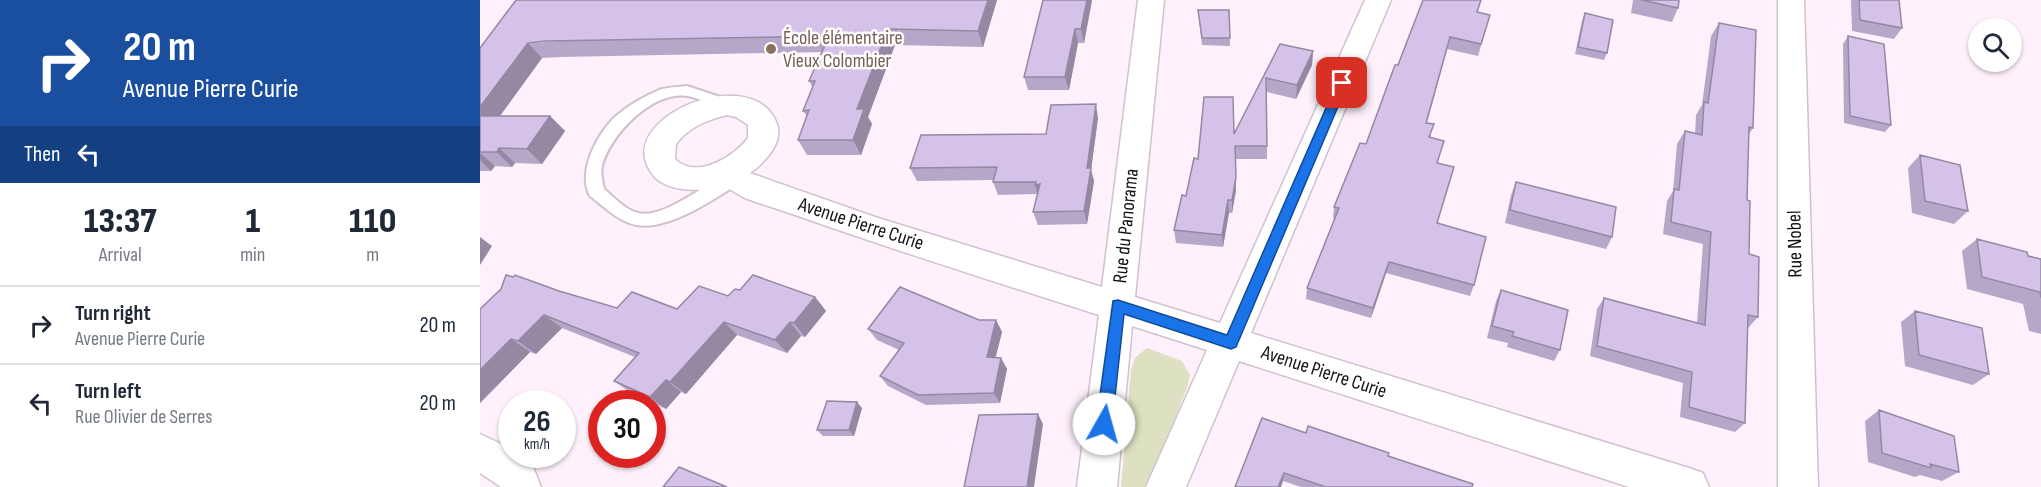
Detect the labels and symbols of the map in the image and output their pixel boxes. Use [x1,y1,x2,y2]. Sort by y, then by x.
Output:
place label: École élémentaire Vieux Colombier [783,26,903,73]
marker: École élémentaire Vieux Colombier [764,42,778,56]
pin [1316,57,1367,108]
street label: Rue du Panorama [1108,168,1144,284]
street label: Avenue Pierre Curie [794,192,927,256]
street label: Rue Nobel [1782,210,1808,278]
street label: Avenue Pierre Curie [1257,340,1390,404]
speed limit sign: 30 [588,390,666,468]
position arrow [1072,392,1136,456]

